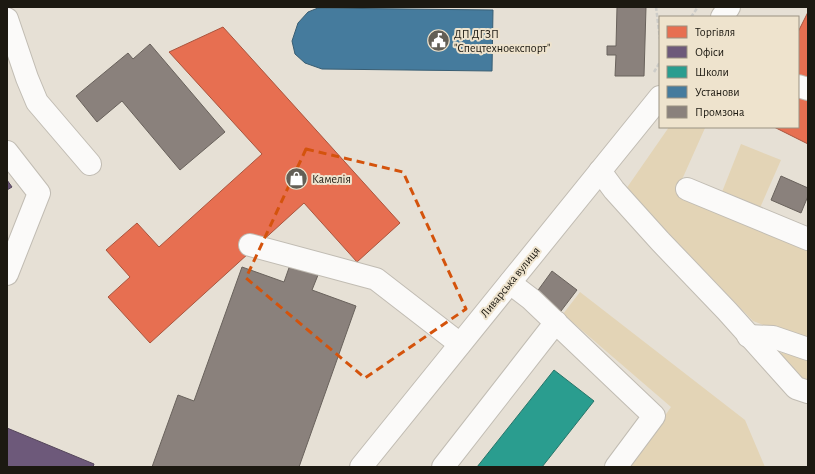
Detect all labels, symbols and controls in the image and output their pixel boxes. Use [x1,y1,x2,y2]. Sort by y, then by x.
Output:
legend [659,16,799,128]
text: Торгівля [695,26,735,38]
public building icon: ДП ДГЗП "Спецтехноекспорт" [426,28,452,54]
place label: ДП ДГЗП "Спецтехноекспорт" [454,28,550,54]
text: Офіси [695,46,724,58]
text: Школи [695,66,729,78]
text: Установи [695,86,740,98]
text: Промзона [695,106,745,118]
shop icon: Камелія [284,166,310,192]
place label: Камелія [312,173,351,185]
street label: Ливарська вулиця [478,244,543,320]

